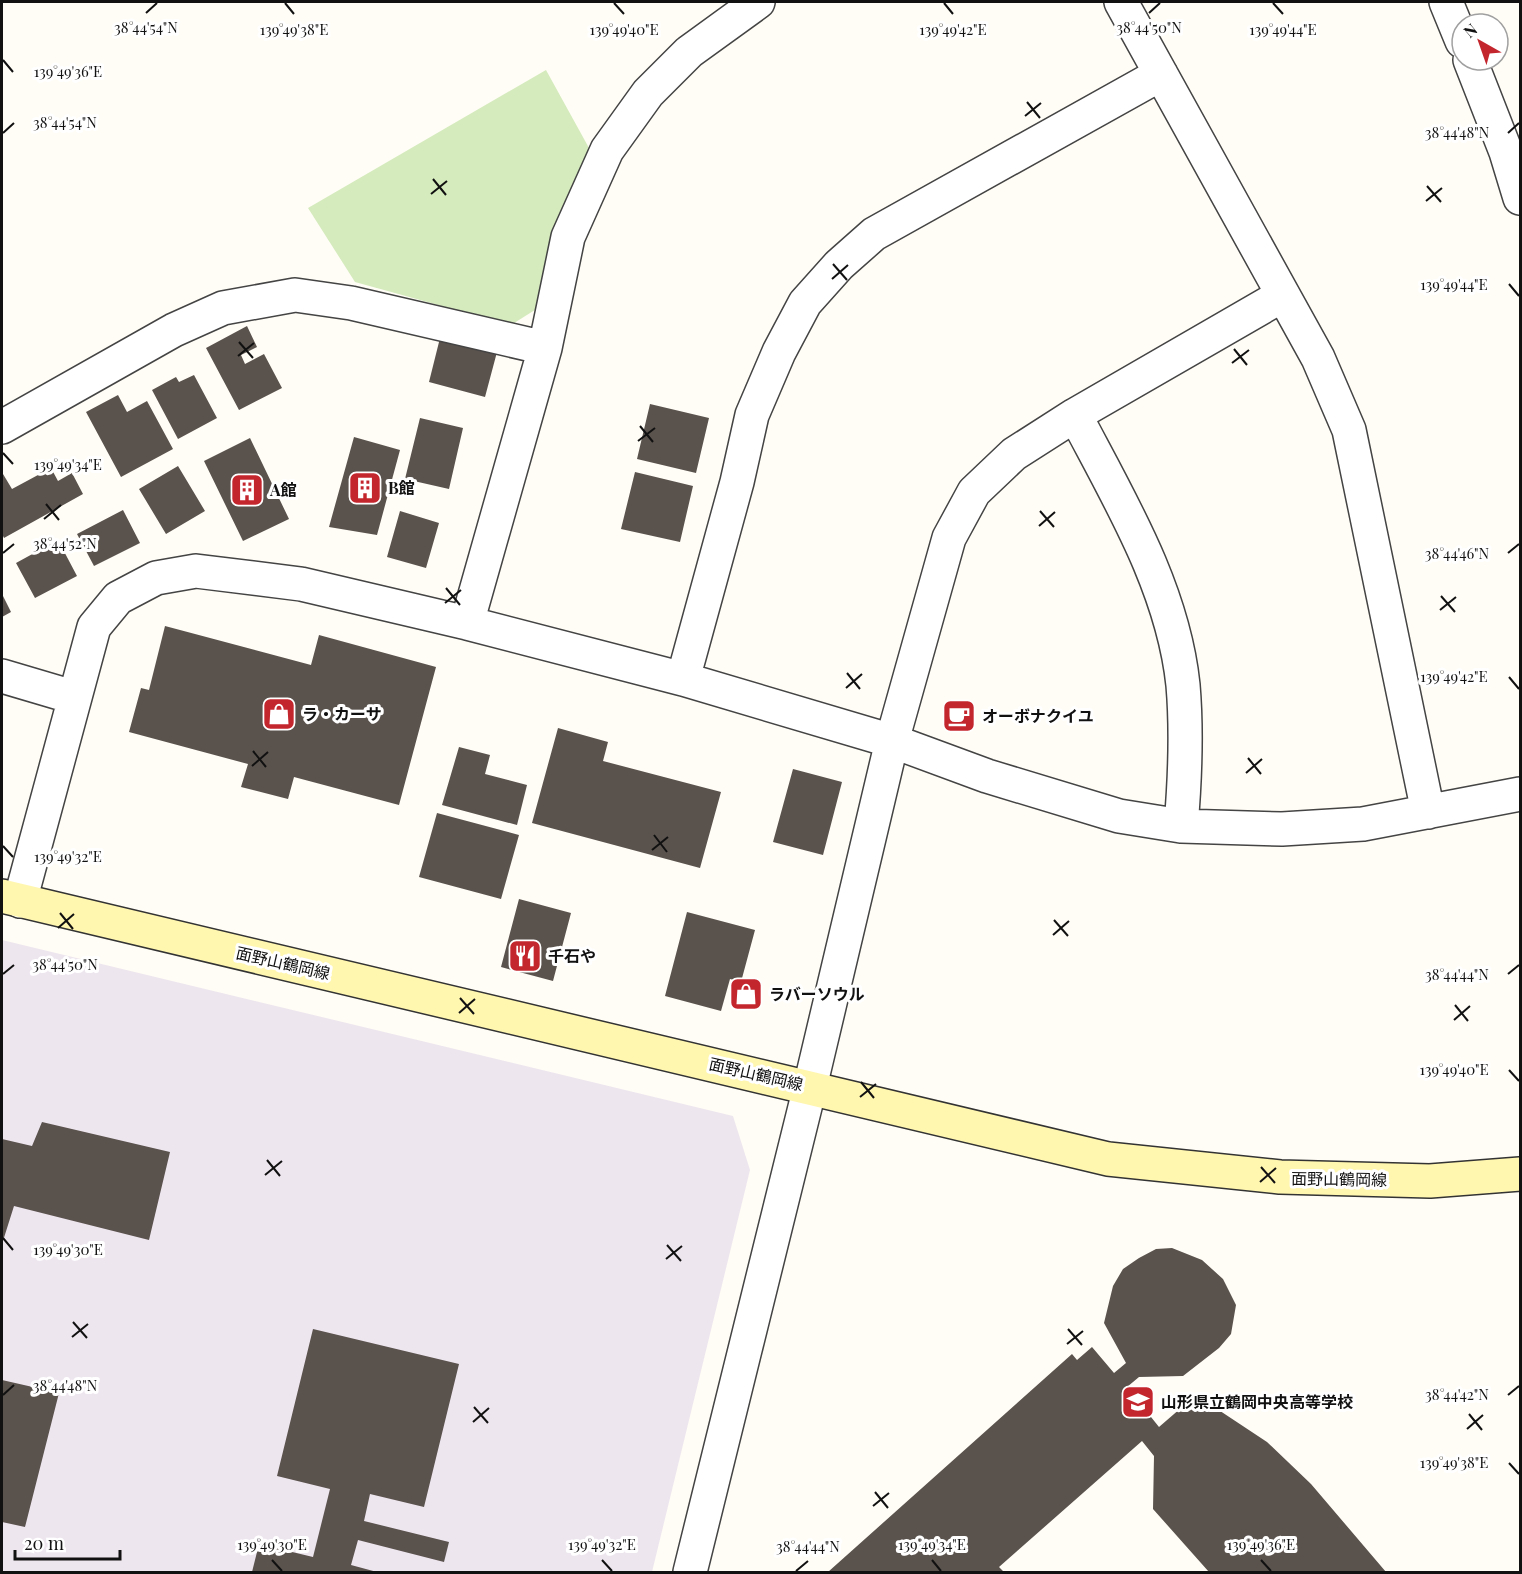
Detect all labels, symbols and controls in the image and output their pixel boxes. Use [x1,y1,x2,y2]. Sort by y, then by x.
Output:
north arrow [1450,12,1510,72]
text: 38°44'54"N [114,17,178,37]
text: 38°44'50"N [1116,17,1182,37]
text: N [1459,18,1482,42]
text: 139°49'38"E [260,19,328,39]
text: 139°49'40"E [589,19,659,39]
text: 139°49'42"E [919,19,987,39]
text: 139°49'44"E [1249,19,1317,39]
text: 139°49'36"E [34,61,102,81]
text: 38°44'54"N [33,112,97,132]
text: 38°44'48"N [1425,122,1490,142]
text: 139°49'44"E [1420,274,1488,294]
text: 139°49'34"E [34,454,102,474]
building icon: B館 [347,470,383,506]
building icon: A館 [229,472,265,508]
place label: B館 [388,477,415,498]
place label: A館 [269,479,297,500]
text: 38°44'52"N [33,533,97,553]
text: 38°44'46"N [1425,543,1490,563]
text: 139°49'42"E [1420,666,1488,686]
shop icon: ラ・カーサ [261,696,297,732]
cafe icon: オーボナクイユ [941,698,977,734]
place label: ラ・カーサ [302,703,382,724]
place label: オーボナクイユ [982,705,1094,726]
text: 139°49'32"E [34,846,102,866]
restaurant icon: 千石や [507,938,543,974]
street label: 面野山鶴岡線 [234,941,332,984]
place label: 千石や [548,945,596,966]
text: 38°44'50"N [32,954,98,974]
text: 38°44'44"N [1425,964,1489,984]
shop icon: ラバーソウル [728,976,764,1012]
place label: ラバーソウル [769,983,865,1004]
street label: 面野山鶴岡線 [707,1052,805,1095]
text: 139°49'40"E [1419,1059,1489,1079]
street label: 面野山鶴岡線 [1291,1167,1387,1190]
text: 139°49'30"E [33,1239,103,1259]
text: 38°44'48"N [33,1375,98,1395]
school or university icon: 山形県立鶴岡中央高等学校 [1120,1384,1156,1420]
text: 38°44'42"N [1425,1384,1489,1404]
place label: 山形県立鶴岡中央高等学校 [1161,1391,1353,1412]
text: 139°49'38"E [1420,1452,1488,1472]
scale bar [15,1523,120,1561]
text: 20 m [24,1531,64,1555]
text: 139°49'30"E [237,1534,307,1554]
text: 139°49'32"E [568,1534,636,1554]
text: 139°49'34"E [898,1534,966,1554]
text: 139°49'36"E [1227,1534,1295,1554]
text: 38°44'44"N [776,1536,840,1556]

